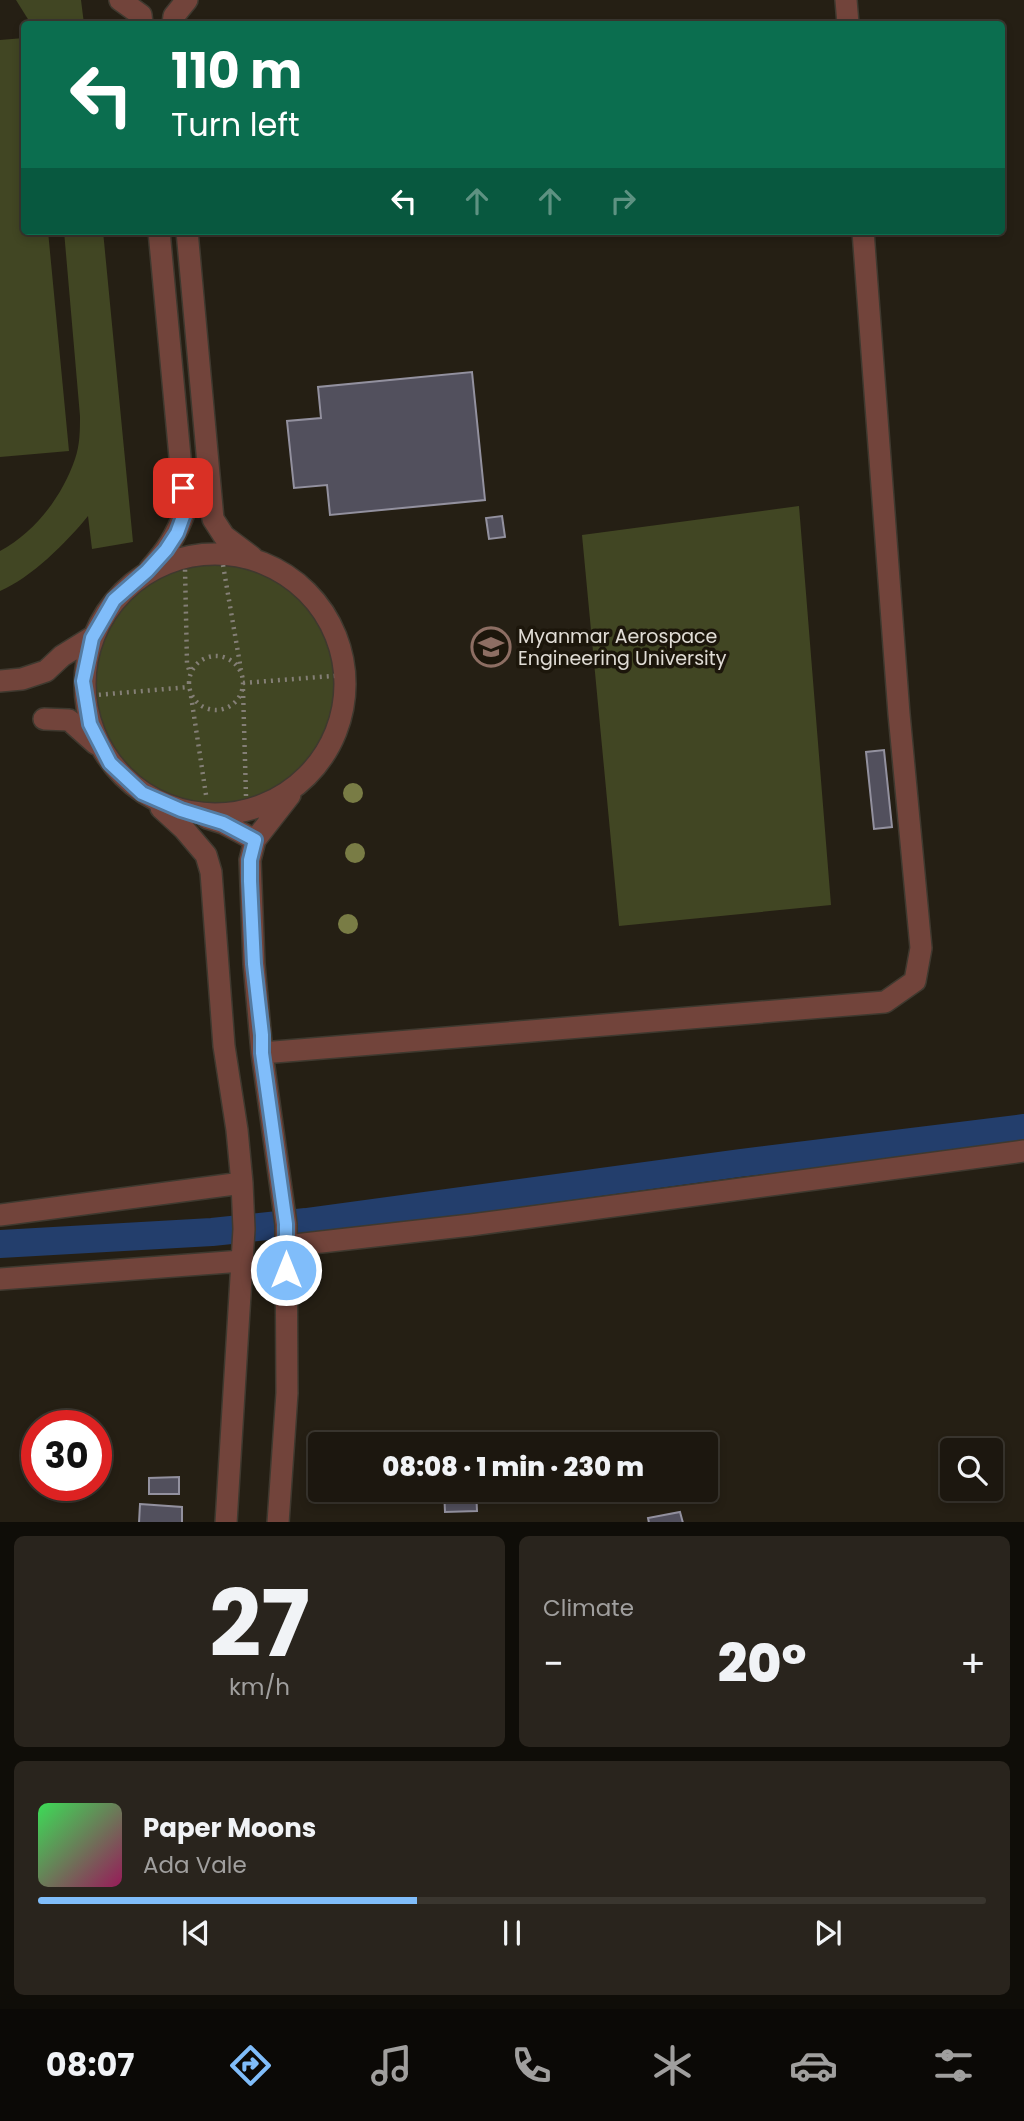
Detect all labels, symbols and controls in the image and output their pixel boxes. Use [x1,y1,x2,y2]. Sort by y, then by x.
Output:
text: 110 m [171,37,302,105]
icon: left [56,49,147,140]
text: Turn left [171,102,300,147]
icon: left [385,182,423,220]
icon: ahead [458,182,496,220]
icon: ahead [531,182,569,220]
icon: right [604,182,642,220]
pin [153,458,213,518]
icon: arrive [164,469,202,507]
place label: Myanmar Aerospace Engineering University [518,623,727,672]
school or university icon: Myanmar Aerospace Engineering University [470,626,512,668]
position arrow [249,1233,323,1307]
speed limit sign: 30 [21,1410,112,1501]
map controls [940,1438,1003,1501]
button: search [940,1438,1003,1501]
text: 08:08 · 1 min · 230 m [382,1449,644,1485]
text: 27 [209,1560,310,1688]
text: Climate [543,1592,634,1624]
text: 20° [718,1627,806,1700]
text: − [543,1637,564,1690]
text: + [960,1637,986,1690]
text: km/h [229,1671,290,1703]
text: Paper Moons [143,1810,316,1846]
text: Ada Vale [143,1849,247,1881]
icon: previous [177,1914,215,1952]
icon: pause [493,1914,531,1952]
icon: next [809,1914,847,1952]
icon: directions [226,2041,275,2090]
icon: music [367,2041,416,2090]
icon: phone [507,2041,556,2090]
icon: climate [648,2041,697,2090]
icon: car [789,2041,838,2090]
icon: filters [929,2041,978,2090]
text: 08:07 [46,2042,134,2087]

